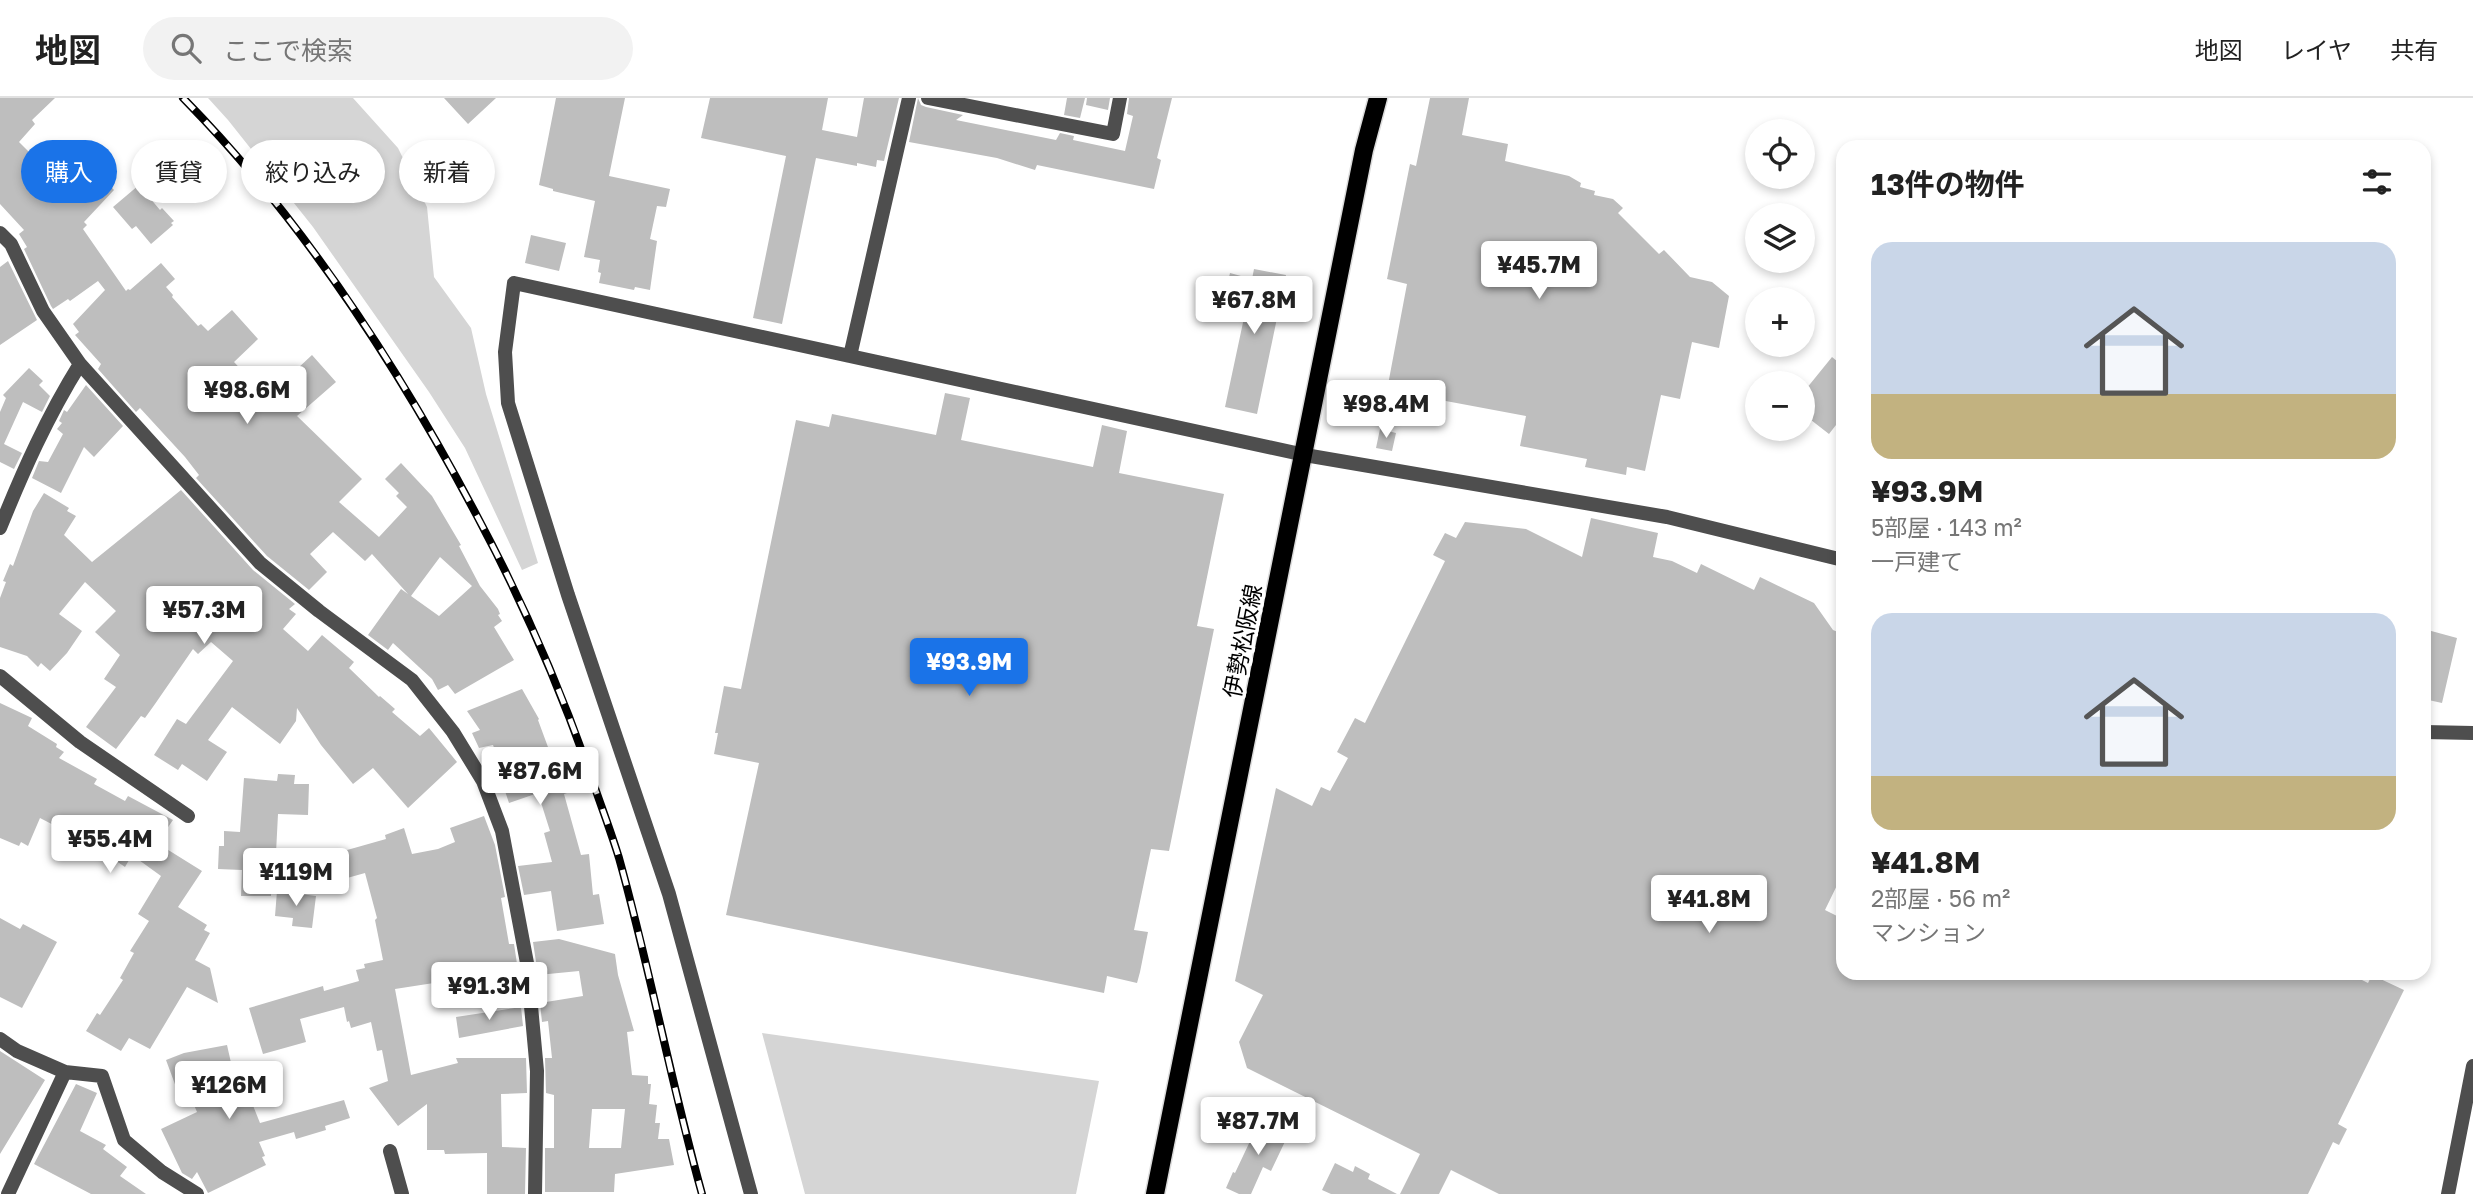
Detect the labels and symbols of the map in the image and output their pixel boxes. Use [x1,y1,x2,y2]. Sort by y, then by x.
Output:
pin: ¥45.7M [1482,242,1596,301]
pin: ¥67.8M [1197,276,1311,336]
pin: ¥98.6M [190,366,304,426]
pin: ¥98.4M [1329,380,1443,440]
street label: 伊勢松阪線 [1217,582,1267,700]
pin: ¥57.3M [147,587,261,646]
pin: ¥93.9M [912,638,1026,698]
pin: ¥87.6M [483,748,597,807]
pin: ¥55.4M [53,816,167,875]
pin: ¥119M [247,848,345,908]
pin: ¥41.8M [1652,876,1766,935]
pin: ¥91.3M [432,962,546,1022]
pin: ¥126M [180,1062,278,1121]
pin: ¥87.7M [1201,1098,1315,1157]

